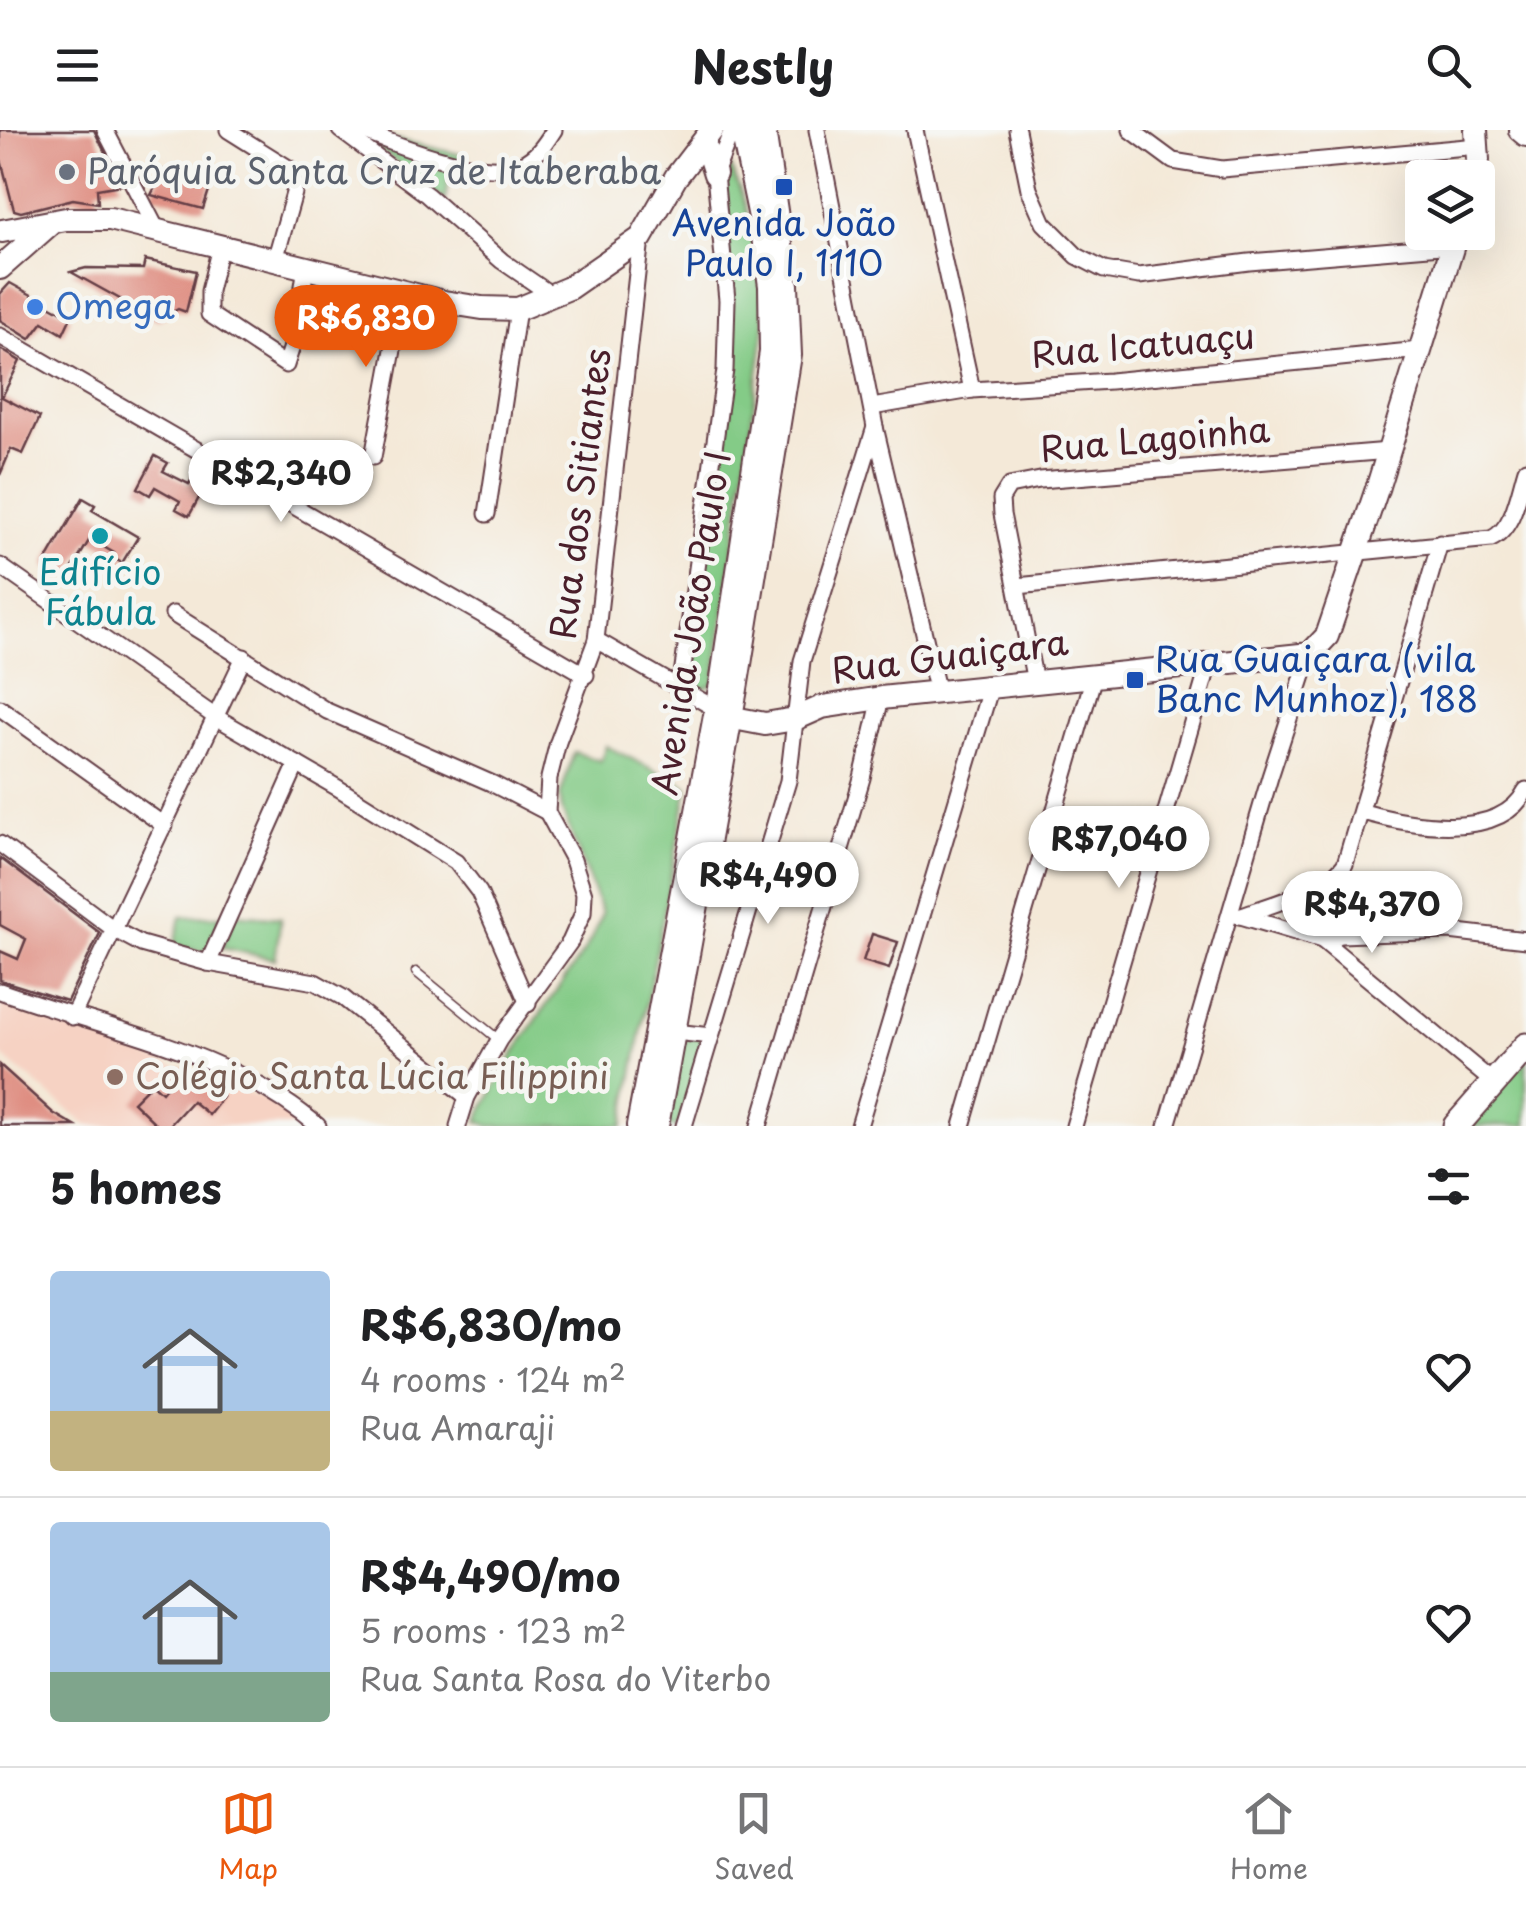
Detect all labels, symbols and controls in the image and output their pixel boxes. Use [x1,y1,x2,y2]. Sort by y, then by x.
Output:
text: Nestly [692,31,834,99]
icon: menu [50,38,105,93]
icon: search [1421,38,1476,93]
place label: Paróquia Santa Cruz de Itaberaba [87,143,661,196]
map controls [1405,160,1495,250]
button: layers [1405,160,1495,250]
marker: Paróquia Santa Cruz de Itaberaba [56,161,78,183]
marker: Avenida João Paulo I, 1110 [773,176,795,198]
place label: Avenida João Paulo I, 1110 [672,195,896,288]
place label: Omega [55,278,175,331]
pin: R$6,830 [274,285,458,370]
text: R$6,830 [296,293,436,341]
marker: Omega [24,296,46,318]
street label: Rua Icatuaçu [1029,307,1257,380]
street label: Rua dos Sitiantes [534,345,623,642]
street label: Rua Lagoinha [1038,401,1272,474]
pin: R$2,340 [189,440,373,525]
street label: Avenida João Paulo I [636,447,743,799]
text: R$2,340 [210,448,352,496]
marker: Edifício Fábula [89,525,111,547]
place label: Edifício Fábula [39,544,161,637]
street label: Rua Guaiçara [829,614,1071,695]
place label: Rua Guaiçara (vila Banc Munhoz), 188 [1155,631,1478,724]
marker: Rua Guaiçara (vila Banc Munhoz), 188 [1124,669,1146,691]
pin: R$7,040 [1027,806,1211,891]
text: R$7,040 [1051,814,1188,862]
pin: R$4,490 [676,842,860,927]
text: R$4,490 [699,850,837,898]
pin: R$4,370 [1280,871,1464,956]
text: R$4,370 [1304,879,1440,927]
place label: Colégio Santa Lúcia Filippini [135,1048,609,1101]
marker: Colégio Santa Lúcia Filippini [104,1066,126,1088]
text: 5 homes [50,1155,222,1218]
icon: filters [1421,1159,1476,1214]
text: R$6,830/mo [360,1292,621,1355]
icon: home [130,1311,250,1431]
icon: heart [1421,1344,1476,1399]
text: 4 rooms · 124 m² [360,1355,626,1403]
text: Rua Amaraji [360,1403,555,1451]
text: R$4,490/mo [360,1543,620,1606]
icon: home [130,1562,250,1682]
icon: heart [1421,1595,1476,1650]
text: 5 rooms · 123 m² [360,1606,626,1654]
text: Rua Santa Rosa do Viterbo [360,1654,771,1702]
tab: Map [218,1786,278,1889]
tab: Saved [714,1786,794,1889]
tab: Home [1230,1786,1308,1889]

